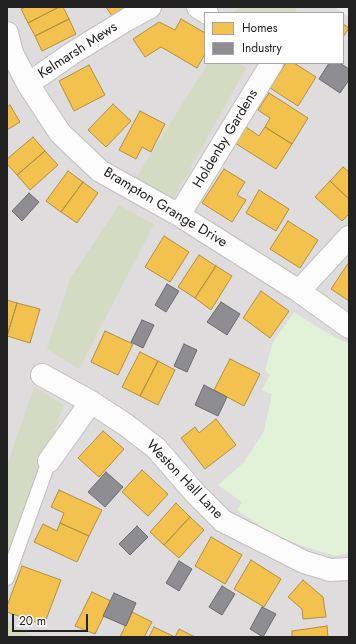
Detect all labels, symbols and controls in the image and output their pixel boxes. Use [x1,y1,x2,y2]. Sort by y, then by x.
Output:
legend [204,12,344,64]
street label: Kelmarsh Mews [35,19,121,83]
text: Homes [242,19,278,37]
text: Industry [242,39,282,57]
street label: Holdenby Gardens [190,87,262,191]
street label: Brampton Grange Drive [100,164,230,252]
street label: Weston Hall Lane [142,437,226,523]
scale bar [14,606,90,632]
text: 20 m [19,612,46,630]

